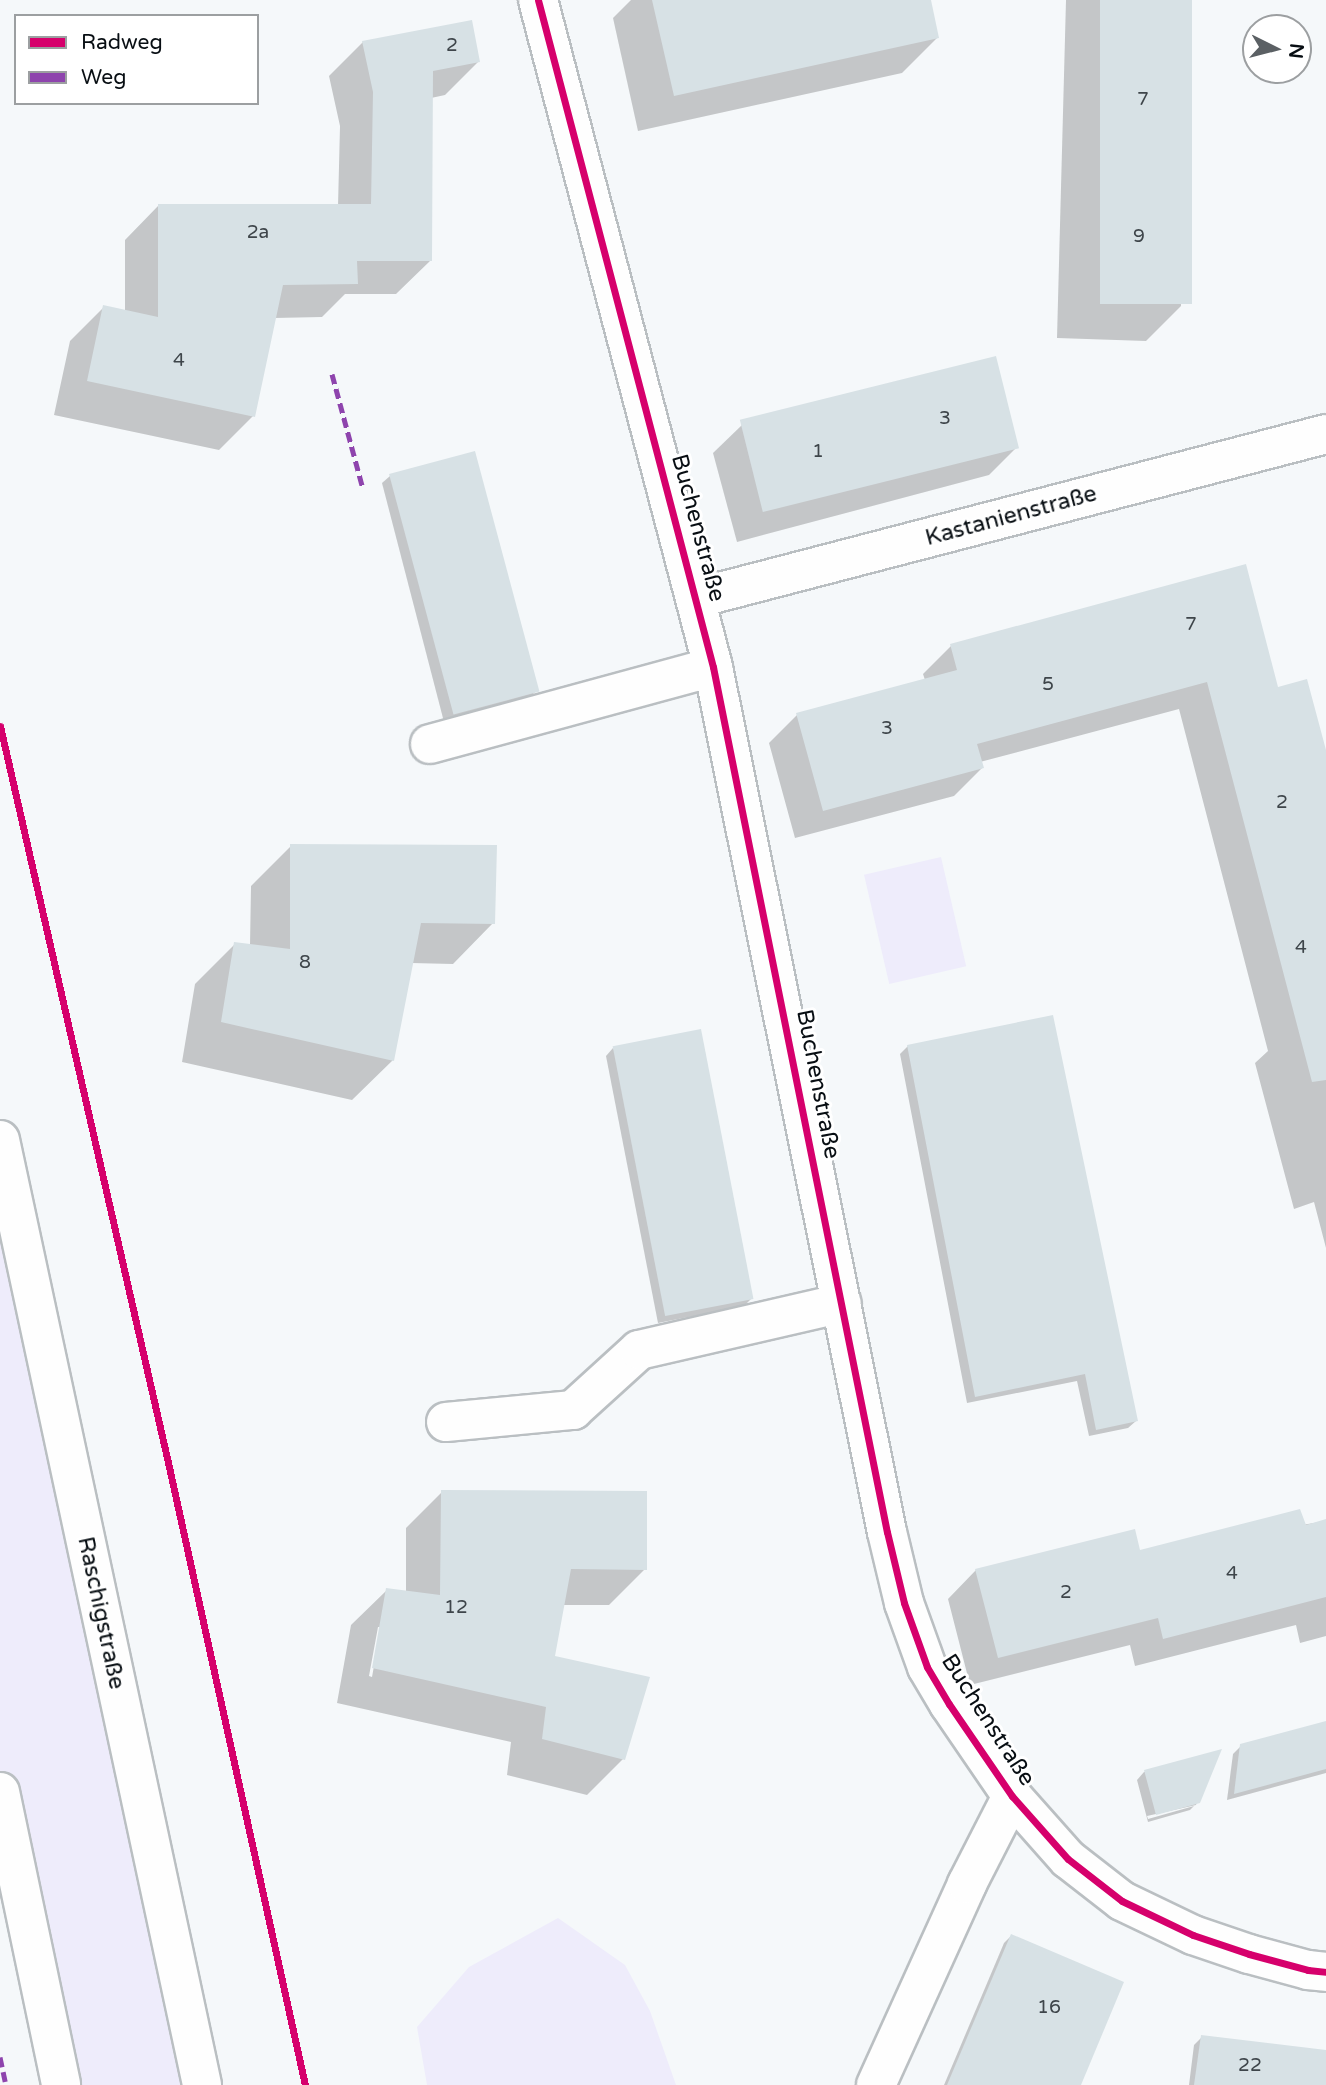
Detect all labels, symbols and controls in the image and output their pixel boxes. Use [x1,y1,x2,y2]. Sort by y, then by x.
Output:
legend [14,14,259,105]
north arrow [1242,14,1312,84]
text: Radweg [81,30,163,55]
house number: 2 [446,35,458,57]
text: N [1284,42,1308,60]
text: Weg [81,65,126,90]
house number: 7 [1137,89,1149,111]
house number: 2a [247,222,269,244]
house number: 9 [1133,226,1145,248]
house number: 4 [173,350,185,372]
house number: 3 [939,408,951,430]
house number: 1 [812,441,824,463]
street label: Buchenstraße [665,451,731,605]
street label: Kastanienstraße [922,480,1100,552]
house number: 7 [1185,614,1197,636]
house number: 5 [1042,674,1054,696]
house number: 3 [881,718,893,740]
house number: 2 [1276,792,1288,814]
house number: 4 [1295,937,1307,959]
house number: 8 [299,952,311,974]
street label: Buchenstraße [790,1007,846,1161]
street label: Raschigstraße [71,1534,131,1692]
house number: 4 [1226,1563,1238,1585]
house number: 2 [1060,1582,1072,1604]
house number: 12 [444,1597,468,1619]
street label: Buchenstraße [935,1649,1041,1791]
house number: 16 [1037,1997,1061,2019]
house number: 22 [1238,2055,1262,2077]

